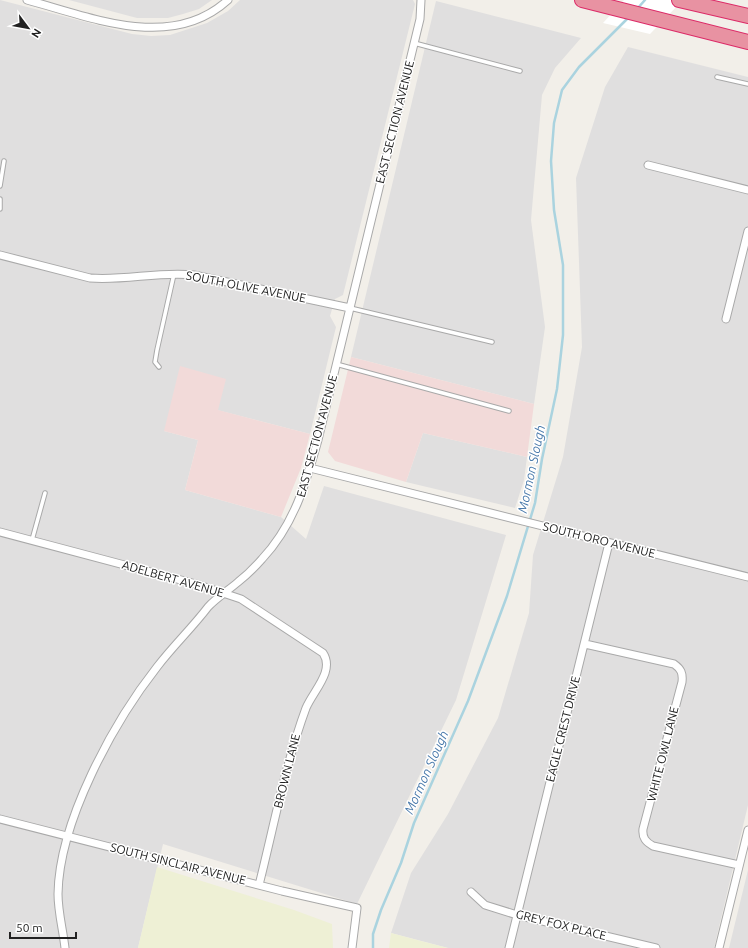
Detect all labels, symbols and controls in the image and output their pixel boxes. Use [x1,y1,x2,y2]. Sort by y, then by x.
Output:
north arrow [8,8,48,48]
text: N [29,27,44,40]
street label: EAST SECTION AVENUE [373,59,416,185]
street label: SOUTH OLIVE AVENUE [185,268,308,305]
street label: EAST SECTION AVENUE [294,373,339,499]
water label: Mormon Slough [515,424,547,514]
street label: SOUTH ORO AVENUE [542,519,657,560]
street label: ADELBERT AVENUE [121,558,226,599]
street label: EAGLE CREST DRIVE [543,674,582,783]
street label: WHITE OWL LANE [644,705,681,803]
water label: Mormon Slough [401,728,451,816]
street label: BROWN LANE [271,732,302,809]
street label: SOUTH SINCLAIR AVENUE [109,840,248,887]
street label: GREY FOX PLACE [515,907,608,942]
scale bar [10,914,76,940]
text: 50 m [16,921,43,934]

